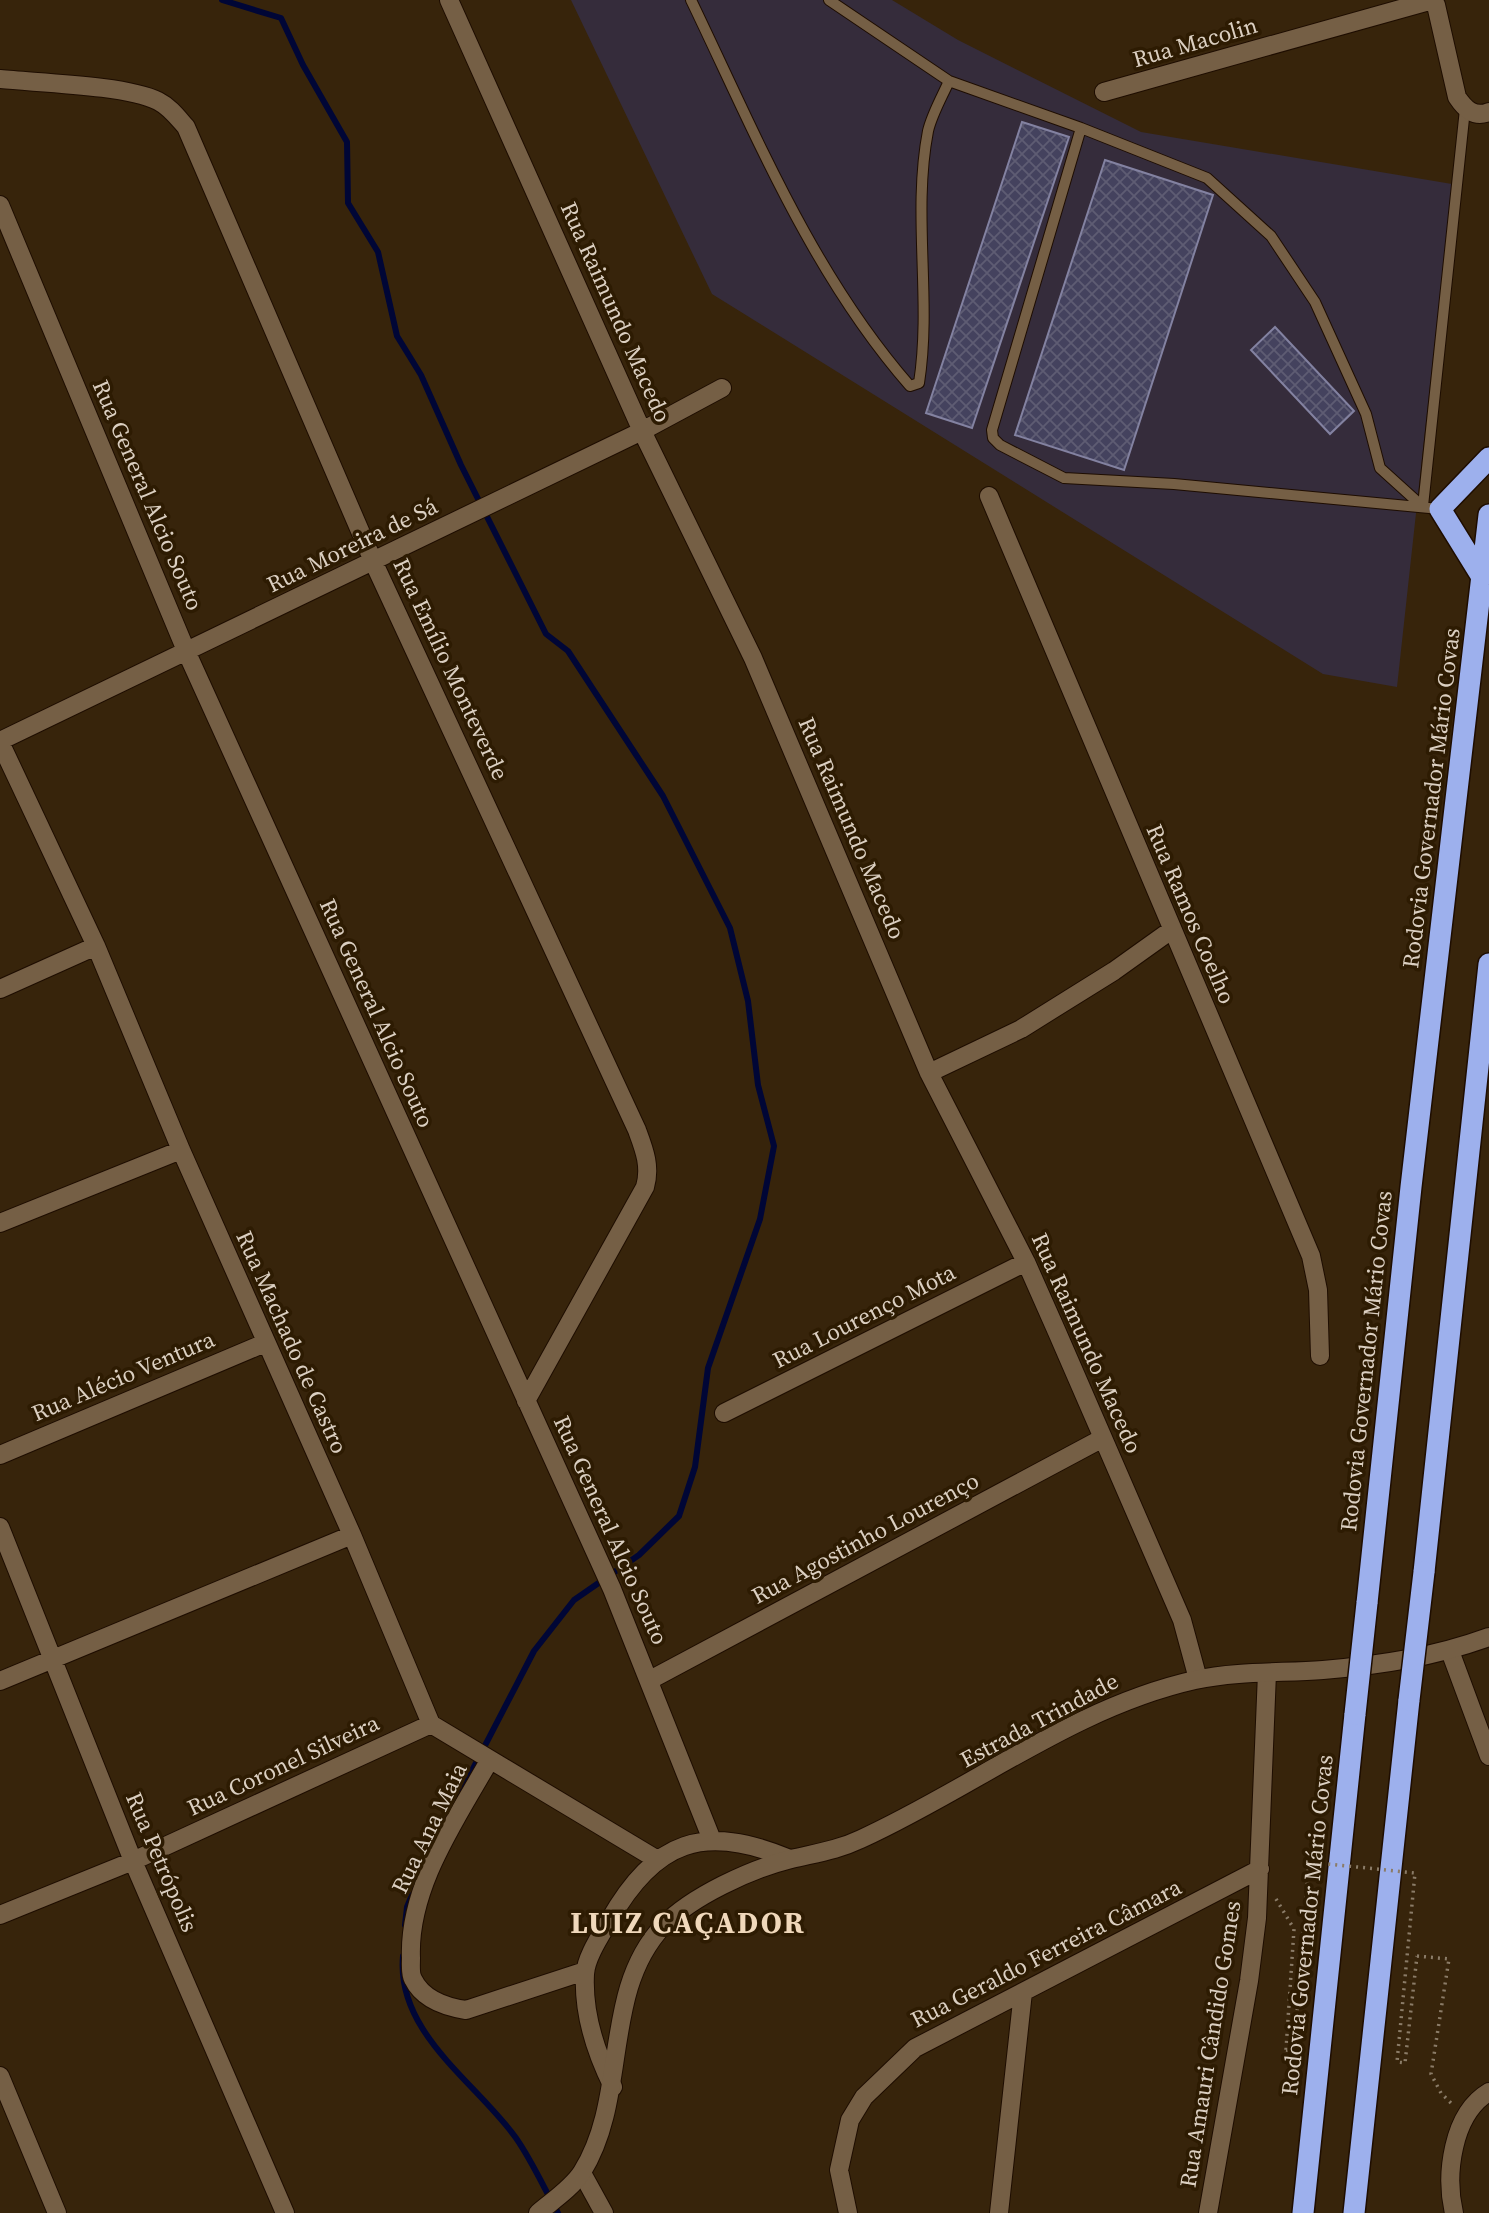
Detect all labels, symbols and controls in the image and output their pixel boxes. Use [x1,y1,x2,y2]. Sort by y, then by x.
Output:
street label: Rua Macolin [1129,9,1261,75]
street label: Rua Raimundo Macedo [553,197,679,427]
street label: Rua General Alcio Souto [85,375,211,615]
street label: Rua Moreira de Sá [261,490,443,600]
street label: Rua Emílio Monteverde [386,553,516,785]
street label: Rodovia Governador Mário Covas [1394,626,1468,970]
street label: Rua Raimundo Macedo [791,712,913,944]
street label: Rua Ramos Coelho [1139,819,1243,1009]
street label: Rua General Alcio Souto [312,893,442,1133]
street label: Rodovia Governador Mário Covas [1332,1189,1400,1533]
street label: Rua Machado de Castro [228,1226,356,1458]
street label: Rua Raimundo Macedo [1024,1228,1150,1458]
street label: Rua Lourenço Mota [767,1256,961,1376]
street label: Rua Alécio Ventura [27,1323,220,1429]
street label: Rua General Alcio Souto [546,1410,676,1650]
street label: Rua Agostinho Lourenço [746,1464,984,1612]
street label: Estrada Trindade [954,1665,1124,1775]
street label: Rua Coronel Silveira [182,1706,384,1824]
street label: Rodovia Governador Mário Covas [1273,1753,1341,2097]
street label: Rua Ana Maia [383,1757,475,1899]
street label: Rua Petrópolis [118,1787,206,1937]
street label: Rua Geraldo Ferreira Câmara [905,1871,1187,2035]
street label: Rua Amauri Cândido Gomes [1172,1898,1248,2190]
district label: LUIZ CAÇADOR [570,1902,806,1943]

